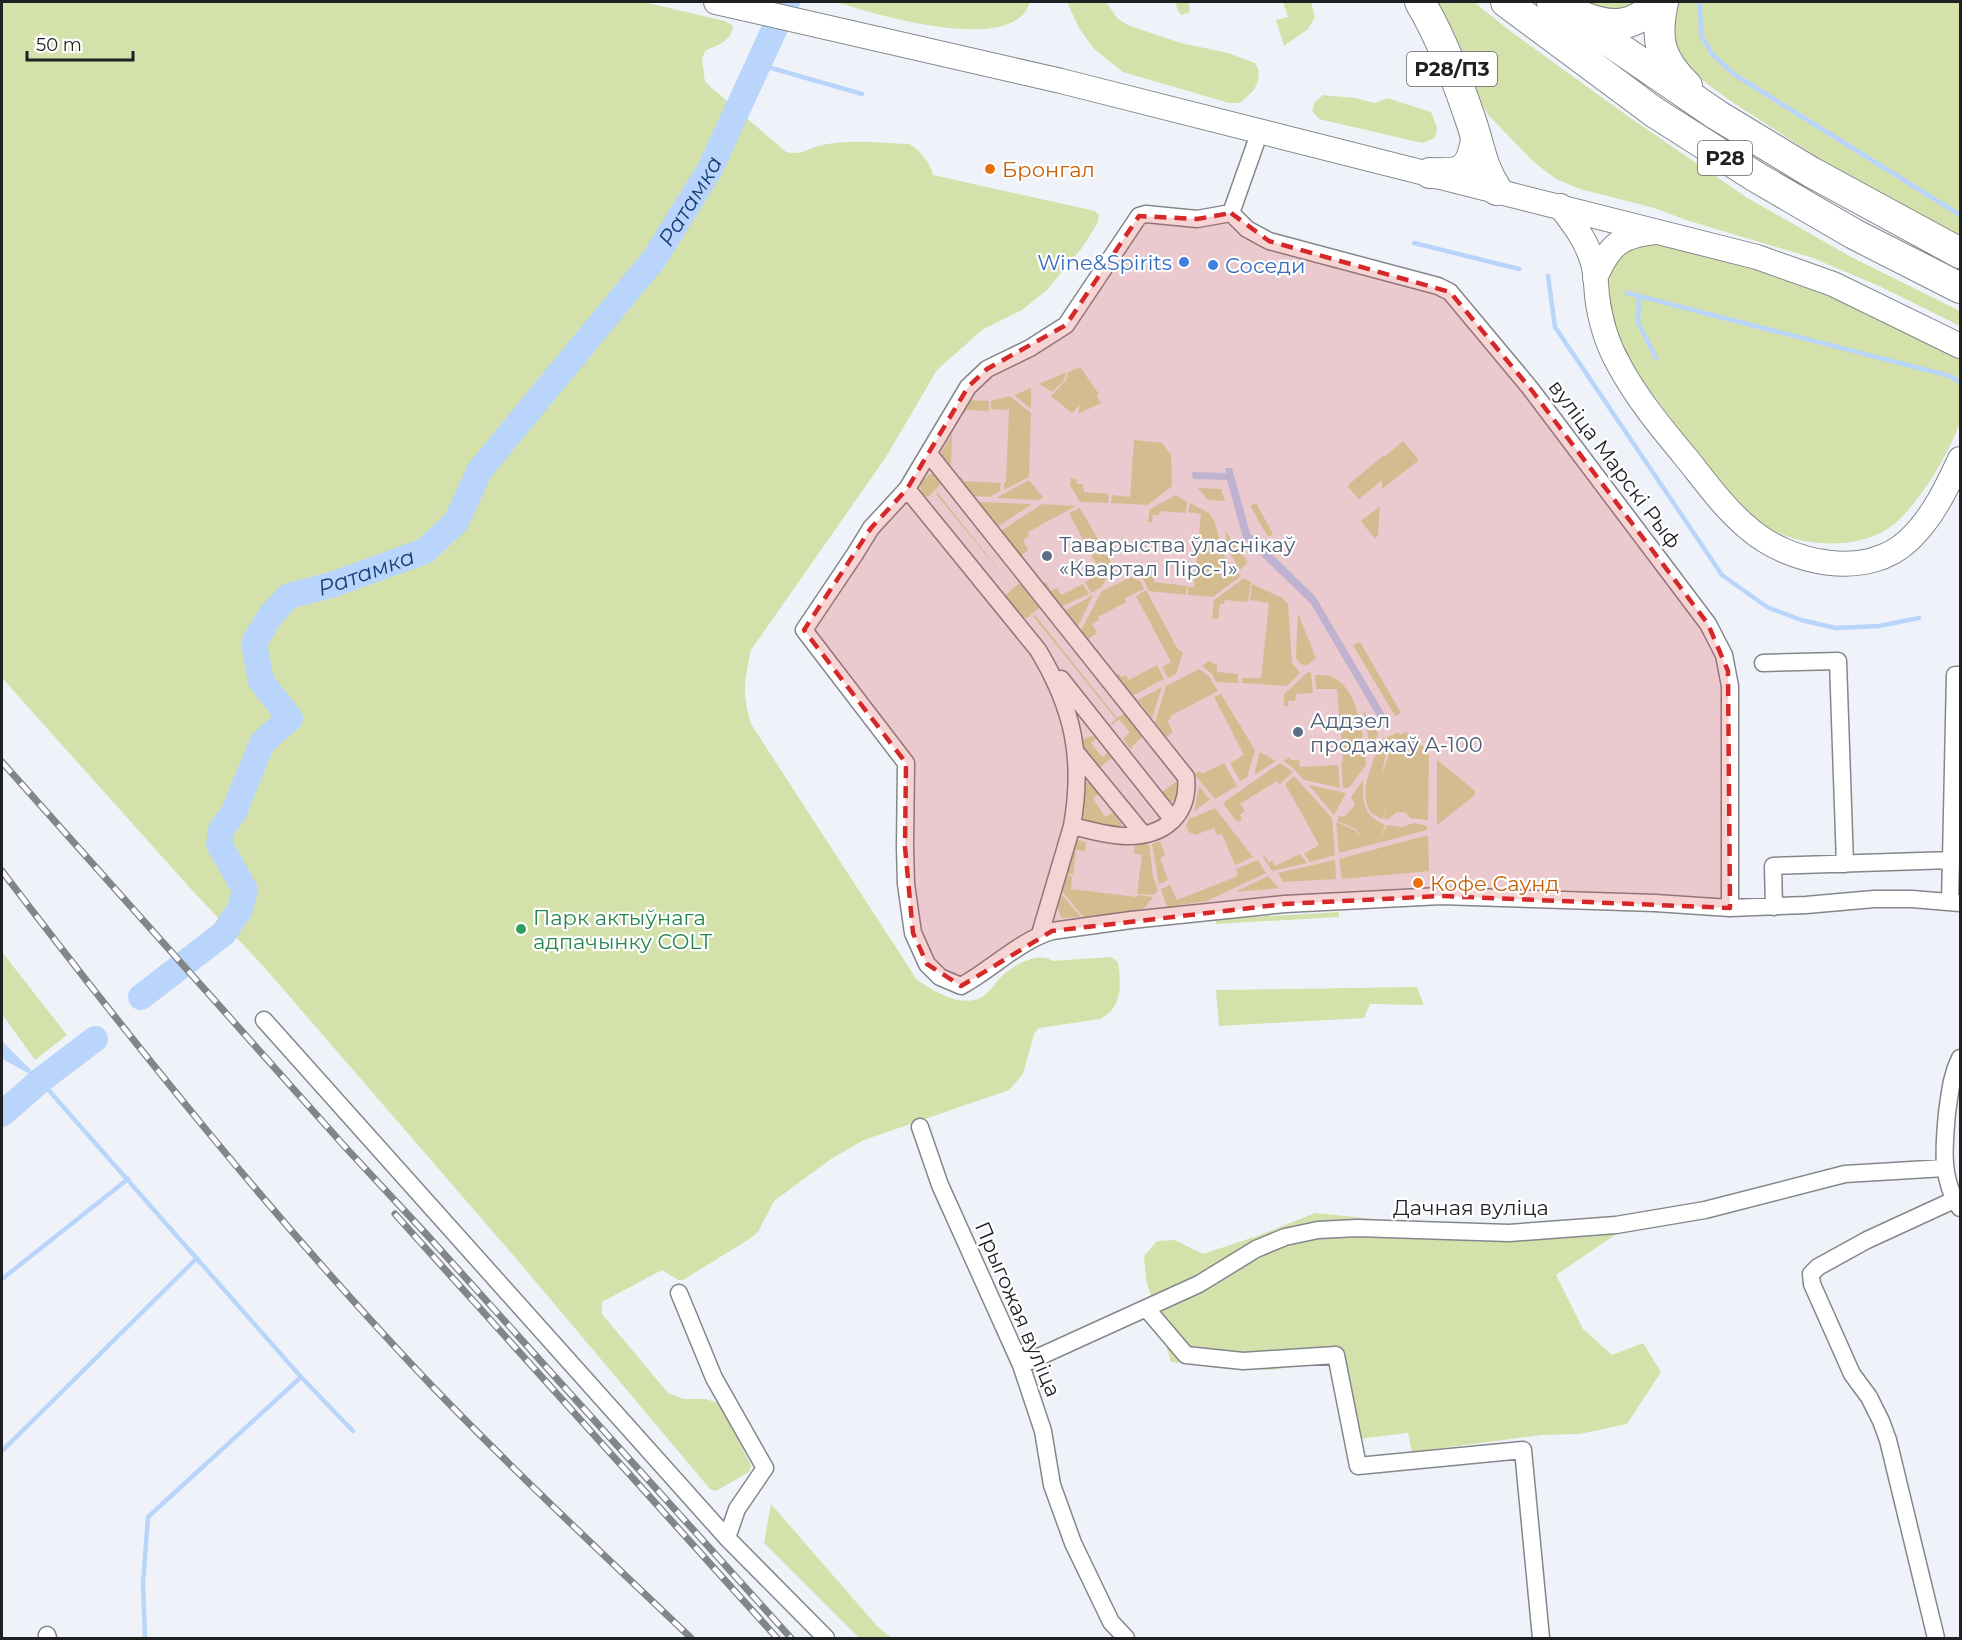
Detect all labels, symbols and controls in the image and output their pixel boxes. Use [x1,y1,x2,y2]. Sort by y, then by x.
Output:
scale bar [27,24,134,62]
text: 50 m [36,34,82,56]
road number: Р28/П3 [1407,52,1497,86]
road number: Р28 [1698,141,1752,175]
water label: Ратамка [652,152,728,251]
place label: Бронгал [1002,157,1095,182]
marker: Бронгал [983,162,997,176]
place label: Wine&Spirits [1037,250,1172,275]
place label: Соседи [1225,253,1305,278]
marker: Wine&Spirits [1177,255,1191,269]
marker: Соседи [1206,258,1220,272]
street label: вуліца Марскі Рыф [1543,375,1687,553]
place label: Таварыства ўласнікаў «Квартал Пірс-1» [1059,532,1296,581]
water label: Ратамка [315,542,418,601]
marker: Таварыства ўласнікаў «Квартал Пірс-1» [1040,549,1054,563]
place label: Аддзел продажаў А-100 [1310,708,1483,757]
marker: Аддзел продажаў А-100 [1291,725,1305,739]
place label: Кофе Саунд [1430,871,1559,896]
marker: Кофе Саунд [1411,876,1425,890]
place label: Парк актыўнага адпачынку COLT [533,905,712,954]
marker: Парк актыўнага адпачынку COLT [514,922,528,936]
street label: Дачная вуліца [1393,1195,1549,1220]
street label: Прыгожая вуліца [970,1218,1066,1400]

